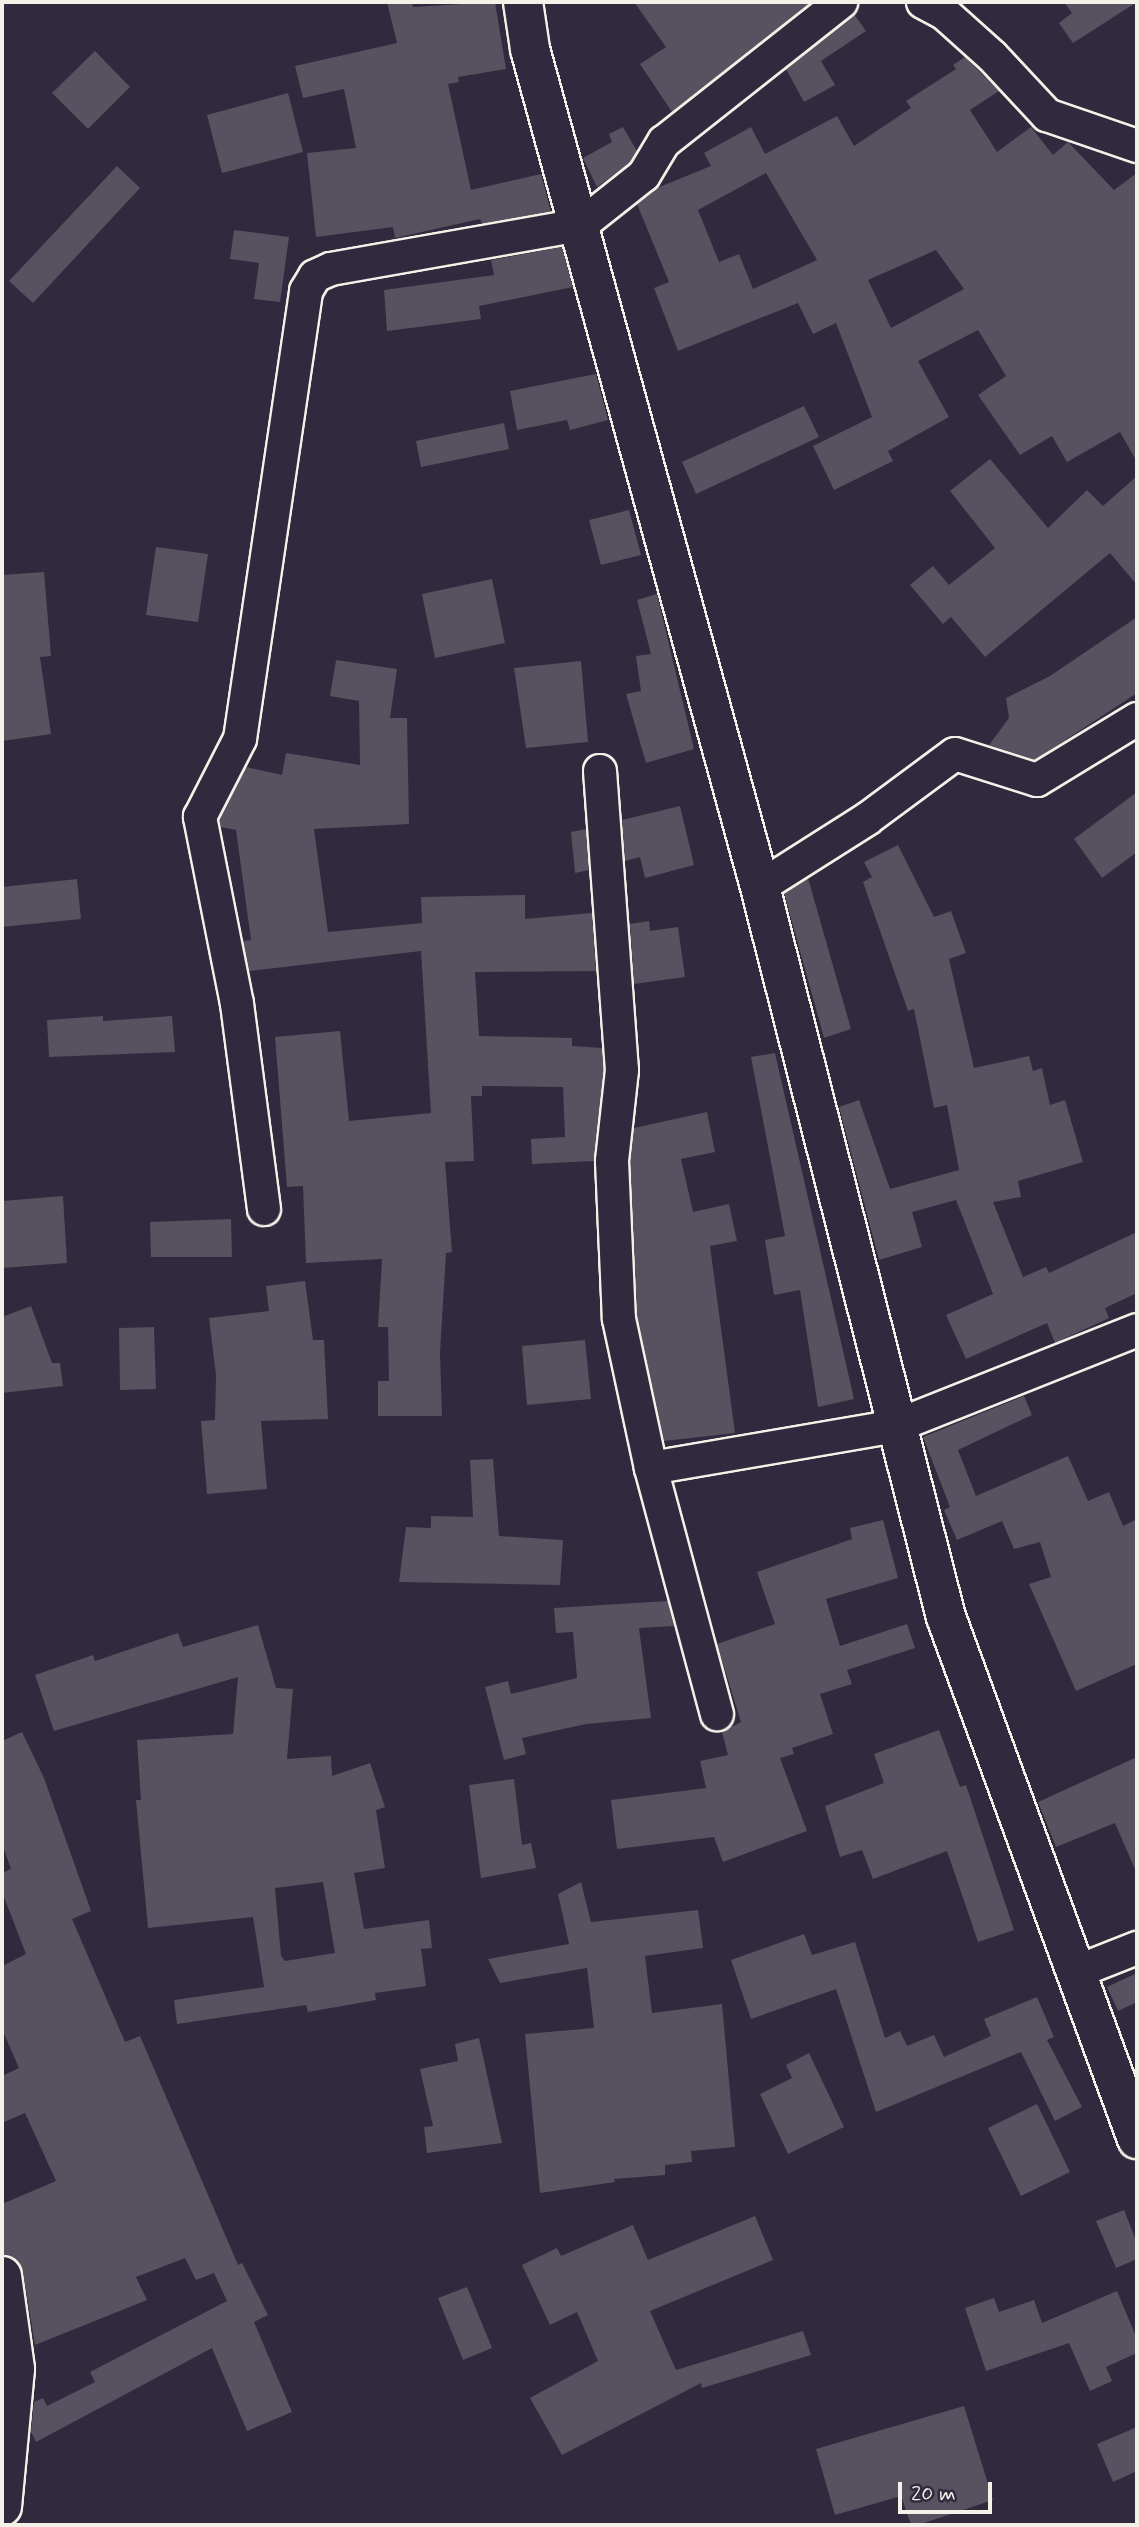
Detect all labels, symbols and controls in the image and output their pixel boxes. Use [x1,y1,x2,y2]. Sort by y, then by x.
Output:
scale bar [901,2468,996,2512]
text: 20 m [911,2480,956,2508]

